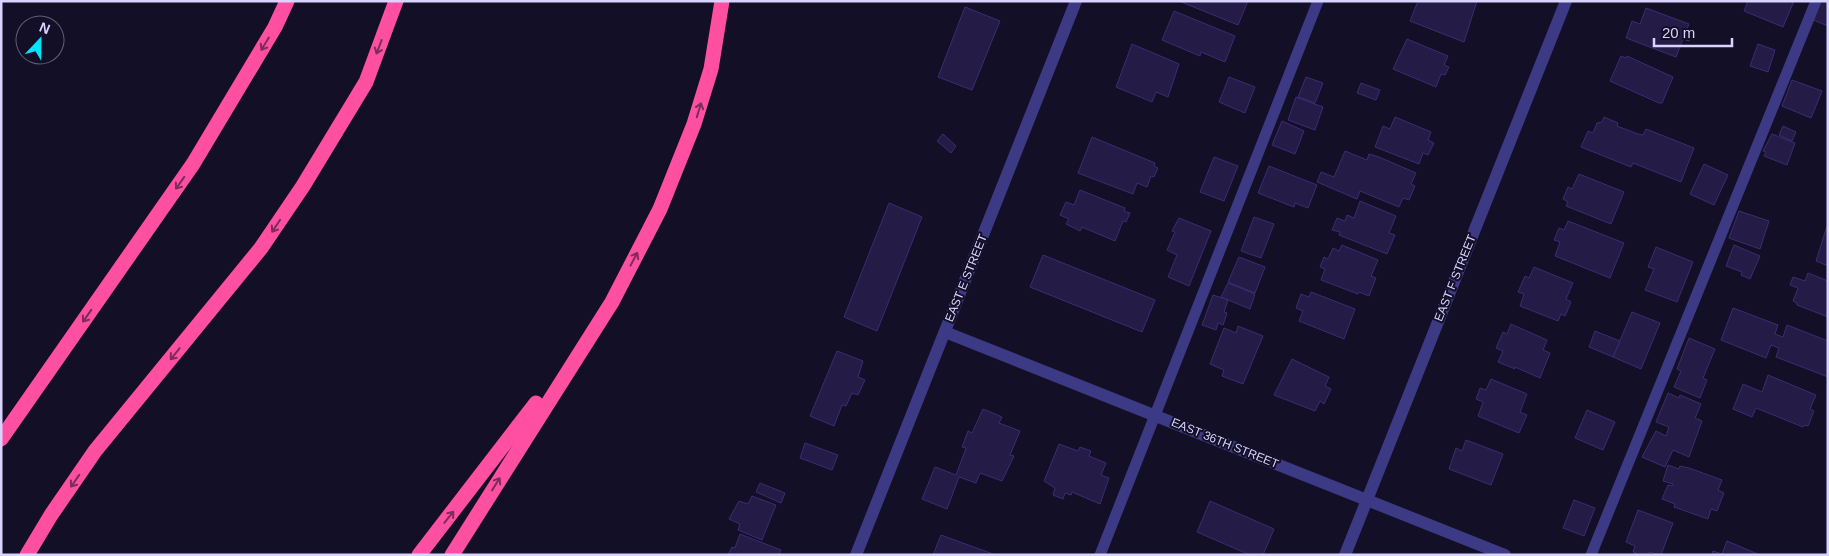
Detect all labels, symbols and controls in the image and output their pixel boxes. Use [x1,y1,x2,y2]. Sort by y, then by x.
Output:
north arrow [15,15,65,65]
scale bar [1654,15,1732,47]
text: N [37,19,53,37]
text: 20 m [1662,24,1695,41]
one-way arrow [259,37,269,51]
one-way arrow [374,39,383,54]
one-way arrow [694,102,704,118]
one-way arrow [175,176,185,190]
one-way arrow [271,219,281,233]
street label: EAST E STREET [942,232,990,324]
street label: EAST F STREET [1431,232,1479,323]
one-way arrow [629,251,639,266]
one-way arrow [82,309,92,323]
one-way arrow [170,347,181,360]
street label: EAST 36TH STREET [1169,415,1281,471]
one-way arrow [70,474,80,488]
one-way arrow [491,477,502,491]
one-way arrow [444,510,455,523]

